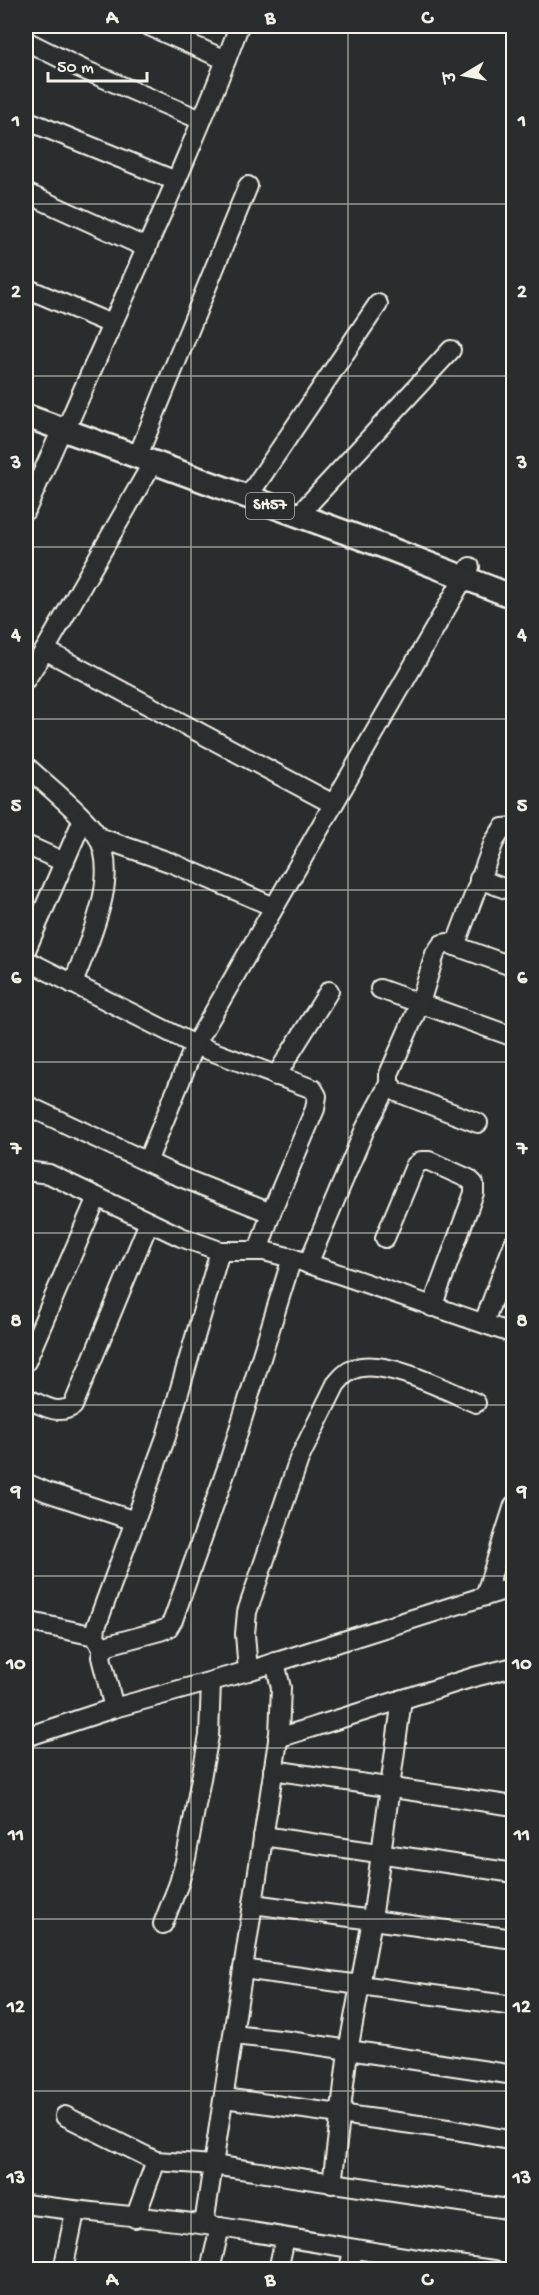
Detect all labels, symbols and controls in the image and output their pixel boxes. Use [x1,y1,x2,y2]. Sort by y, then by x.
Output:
text: A [105,8,120,31]
text: B [264,8,276,31]
text: C [421,8,435,31]
scale bar [48,45,147,83]
north arrow [434,45,494,105]
text: 50 m [57,58,94,79]
text: उ [442,69,463,86]
text: 1 [11,111,20,134]
text: 1 [517,111,526,134]
text: 2 [11,282,21,305]
text: 2 [517,282,527,305]
text: 3 [10,453,21,476]
text: 3 [516,453,527,476]
road number: SH57 [246,493,294,519]
text: 4 [10,625,21,648]
text: 4 [516,625,527,648]
text: 5 [11,796,22,819]
text: 5 [517,796,528,819]
text: 6 [11,968,22,991]
text: 6 [517,968,528,991]
text: 7 [10,1139,23,1162]
text: 7 [516,1139,529,1162]
text: 8 [11,1311,22,1334]
text: 8 [517,1311,528,1334]
text: 9 [10,1482,21,1505]
text: 9 [516,1482,527,1505]
text: 10 [5,1654,26,1677]
text: 10 [511,1654,532,1677]
text: 11 [7,1825,24,1848]
text: 11 [513,1825,530,1848]
text: 12 [6,1997,25,2020]
text: 12 [512,1997,531,2020]
text: 13 [6,2168,25,2191]
text: 13 [512,2168,531,2191]
text: A [105,2270,120,2293]
text: B [264,2270,276,2293]
text: C [421,2270,435,2293]

